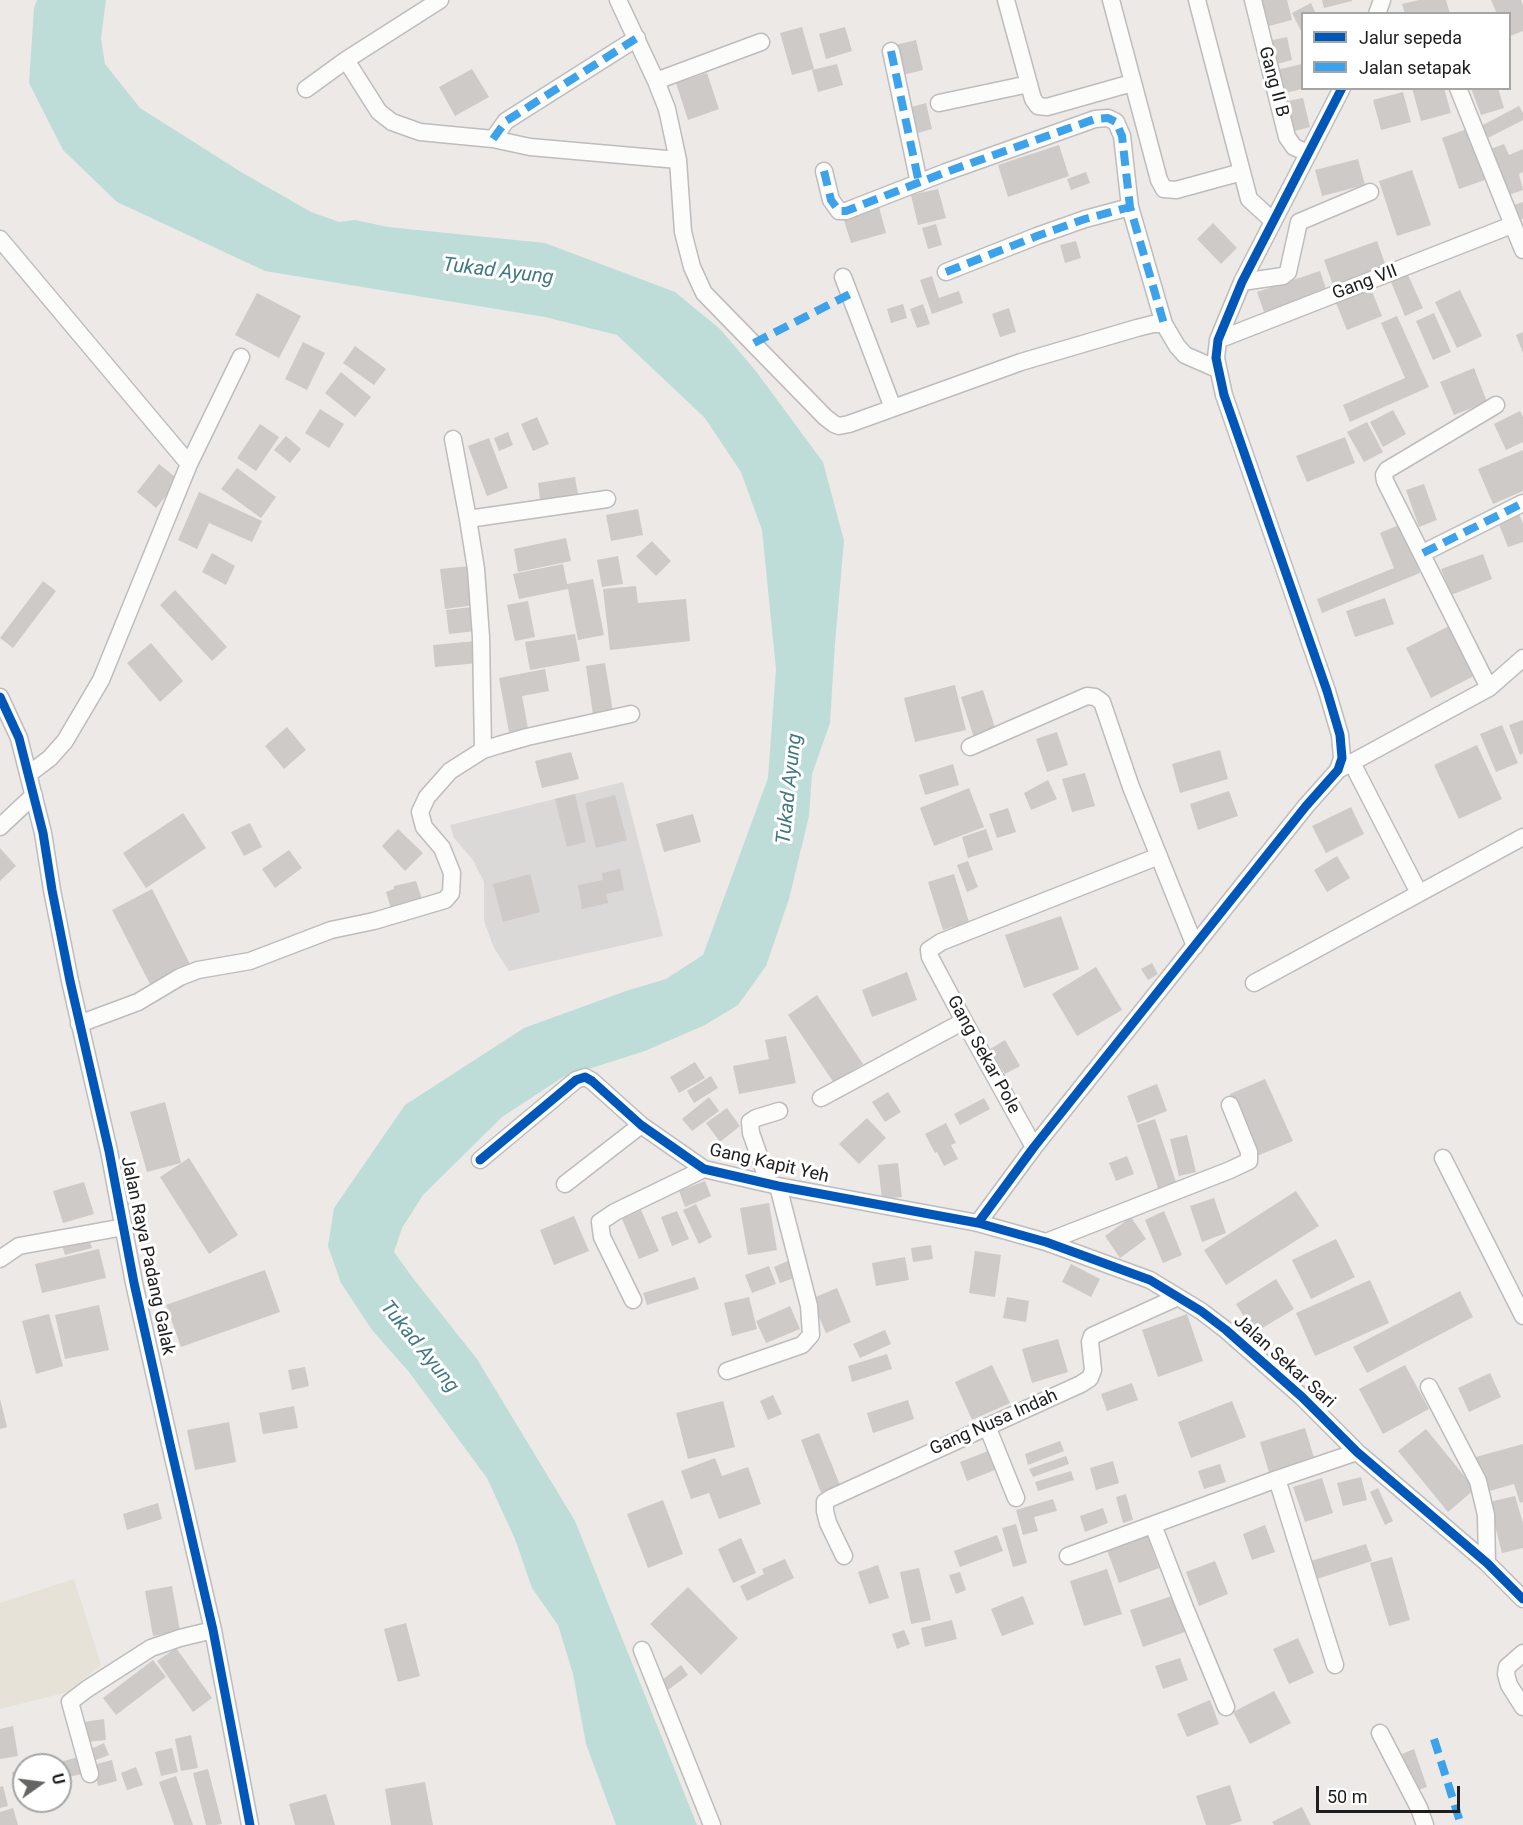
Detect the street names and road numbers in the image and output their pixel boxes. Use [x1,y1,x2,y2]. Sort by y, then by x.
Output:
street label: Gang II B [1253,44,1293,120]
street label: Gang VII [1329,261,1401,305]
street label: Gang Sekar Pole [942,992,1024,1118]
street label: Gang Kapit Yeh [707,1140,831,1188]
street label: Jalan Raya Padang Galak [115,1155,179,1357]
street label: Jalan Sekar Sari [1229,1311,1339,1413]
street label: Gang Nusa Indah [927,1385,1061,1461]

